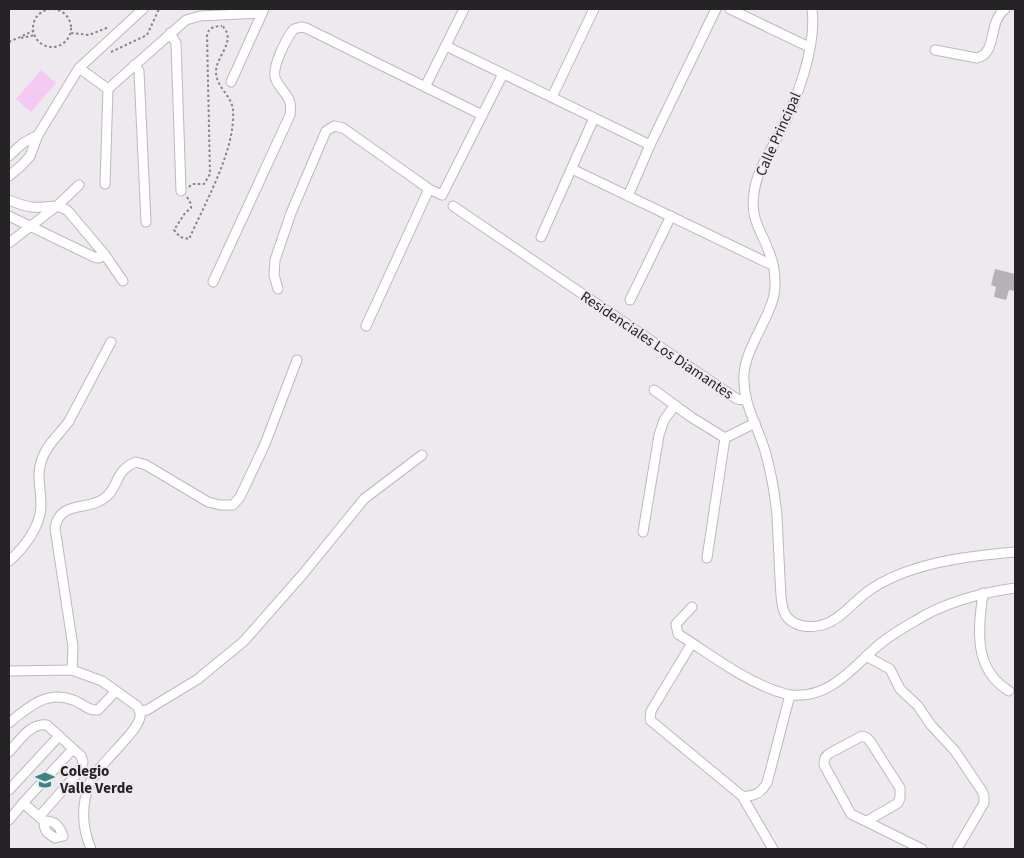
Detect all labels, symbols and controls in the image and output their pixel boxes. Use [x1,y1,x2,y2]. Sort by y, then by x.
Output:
street label: Calle Principal [751,89,806,180]
street label: Residenciales Los Diamantes [576,286,737,404]
place label: Colegio Valle Verde [59,761,133,799]
school or university icon: Colegio Valle Verde [34,769,56,791]

